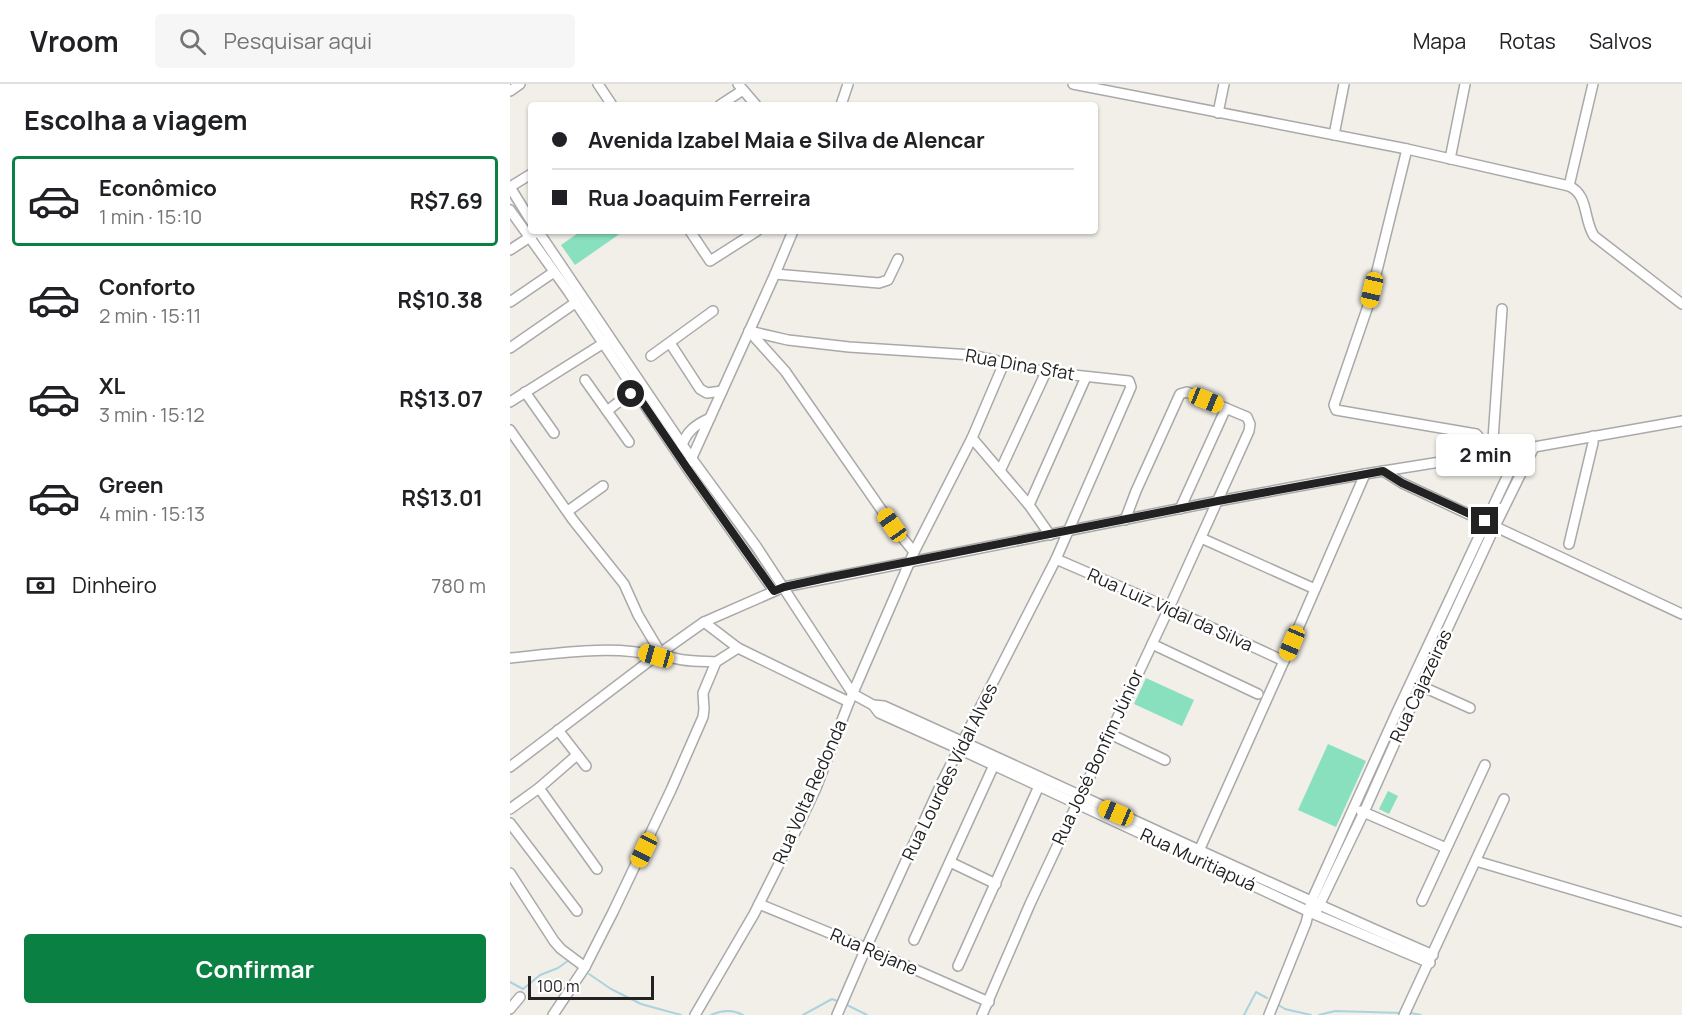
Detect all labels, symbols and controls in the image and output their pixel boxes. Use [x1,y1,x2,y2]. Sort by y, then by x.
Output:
search box [155,14,575,68]
text: Vroom [30,22,119,60]
icon: search [176,25,209,58]
text: Pesquisar aqui [224,26,372,56]
text: Mapa [1413,27,1466,55]
text: Rotas [1499,27,1556,55]
text: Salvos [1589,27,1652,55]
text: Escolha a viagem [24,101,247,138]
text: Avenida Izabel Maia e Silva de Alencar [588,125,985,155]
text: Econômico [99,173,217,203]
icon: car [27,174,81,228]
text: Rua Joaquim Ferreira [588,183,811,213]
text: R$7.69 [410,186,483,216]
text: 1 min · 15:10 [99,203,202,230]
car [1359,270,1385,310]
text: Conforto [99,272,195,302]
icon: car [27,273,81,327]
text: R$10.38 [398,285,483,315]
text: 2 min · 15:11 [99,302,201,329]
street label: Rua Dina Sfat [964,343,1077,385]
text: XL [99,371,125,401]
icon: car [27,372,81,426]
route start [617,380,644,407]
text: R$13.07 [399,384,483,414]
car [1186,385,1226,415]
text: 3 min · 15:12 [99,401,205,428]
callout: 2 min [1436,434,1534,476]
text: 2 min [1459,441,1512,468]
text: Green [99,470,164,500]
icon: car [27,471,81,525]
text: R$13.01 [401,483,483,513]
text: 4 min · 15:13 [99,500,205,527]
car [874,505,910,545]
route end [1471,507,1498,534]
street label: Rua Luiz Vidal da Silva [1084,562,1257,656]
icon: cash [24,569,57,602]
text: Dinheiro [72,570,157,600]
text: 780 m [431,572,486,599]
car [1277,623,1307,663]
street label: Rua Cajazeiras [1383,625,1457,746]
car [636,642,676,670]
street label: Rua José Bonfim Júnior [1046,664,1149,848]
street label: Rua Lourdes Vídal Alves [896,679,1002,864]
street label: Rua Volta Redonda [766,716,852,868]
car [1096,798,1136,828]
street label: Rua Muritiapuá [1137,822,1260,896]
car [628,830,660,870]
street label: Rua Rejane [827,922,922,980]
button: Confirmar [24,934,486,1003]
scale bar [528,973,654,1000]
text: 100 m [537,975,580,997]

